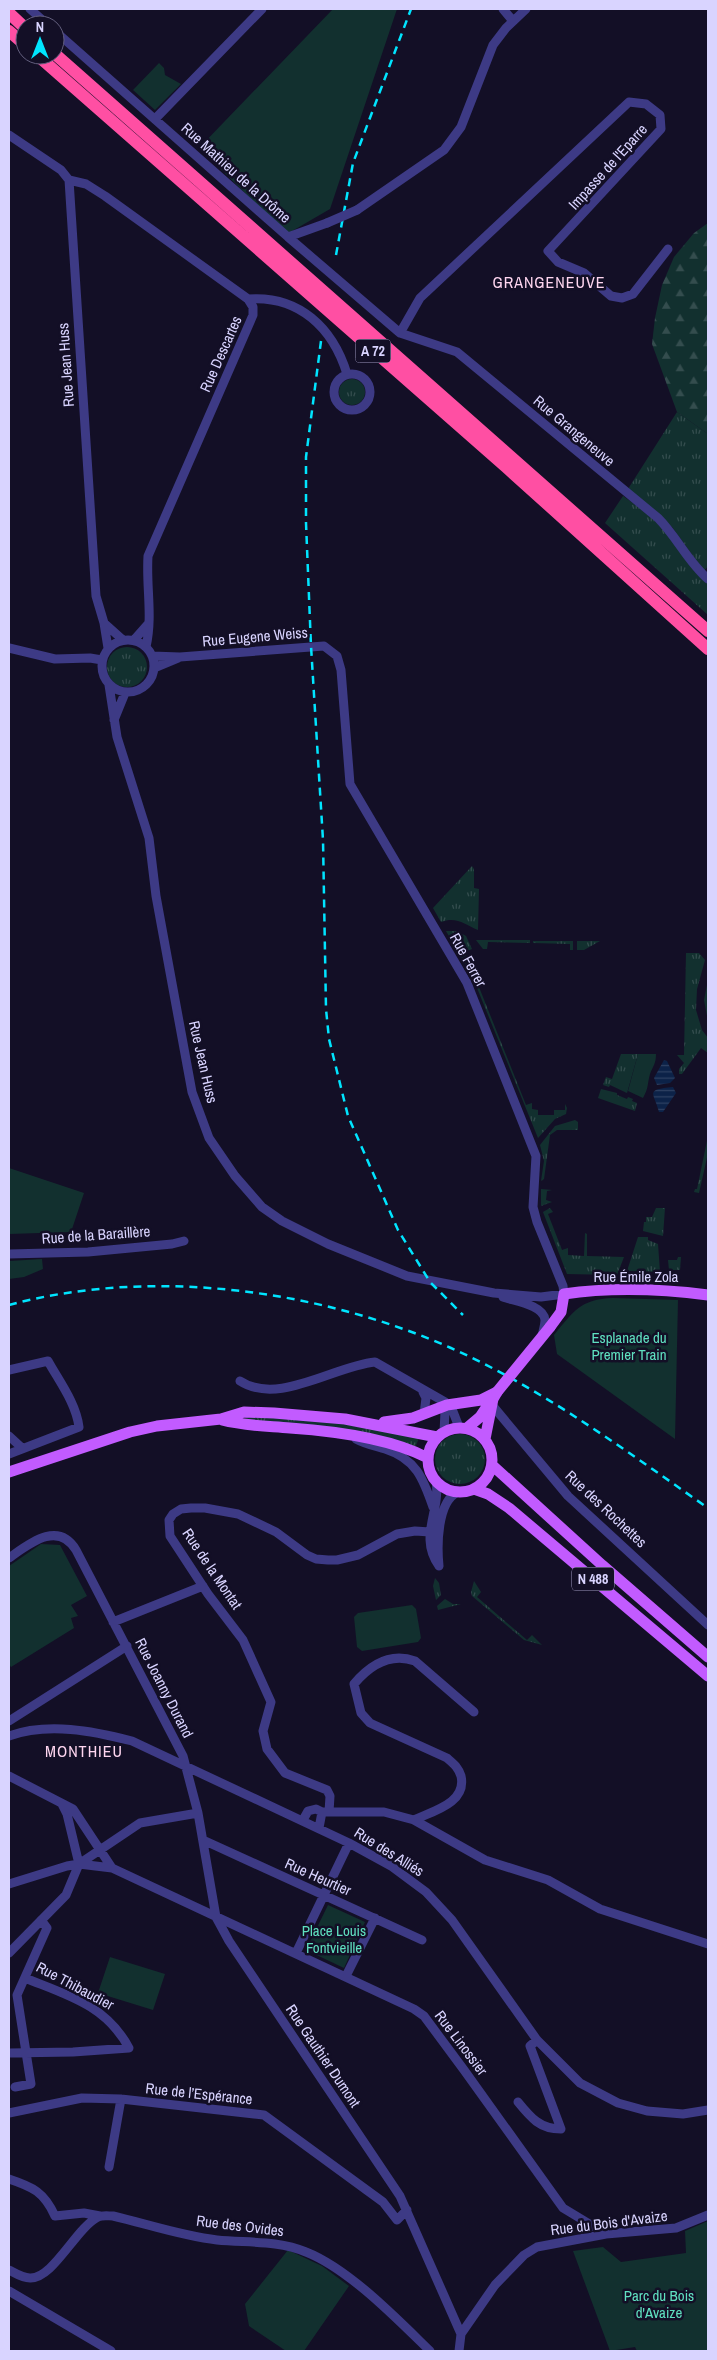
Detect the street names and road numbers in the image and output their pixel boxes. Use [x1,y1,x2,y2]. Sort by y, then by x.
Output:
street label: Rue Mathieu de la Drôme [177,118,296,228]
street label: Impasse de l'Eparre [563,119,652,214]
street label: Rue Descartes [194,312,247,395]
street label: Rue Jean Huss [52,322,79,408]
road number: A 72 [356,340,390,362]
street label: Rue Grangeneuve [529,390,620,471]
street label: Rue Eugene Weiss [201,621,309,652]
street label: Rue Ferrer [445,929,492,991]
street label: Rue Jean Huss [184,1019,223,1105]
street label: Rue de la Baraillère [41,1220,151,1249]
street label: Rue Émile Zola [594,1266,679,1287]
street label: Rue des Rochettes [561,1465,652,1552]
street label: Rue de la Montat [178,1524,248,1614]
road number: N 488 [572,1568,614,1590]
street label: Rue Joanny Durand [130,1634,199,1741]
street label: Rue des Alliés [350,1822,428,1881]
street label: Rue Heurtier [282,1853,355,1900]
street label: Rue Thibaudier [33,1956,118,2015]
street label: Rue Gauthier Dumont [281,2000,366,2112]
street label: Rue Linossier [430,2006,493,2080]
street label: Rue de l’Espérance [145,2077,254,2110]
street label: Rue du Bois d'Avaize [549,2205,669,2240]
street label: Rue des Ovides [195,2210,285,2241]

